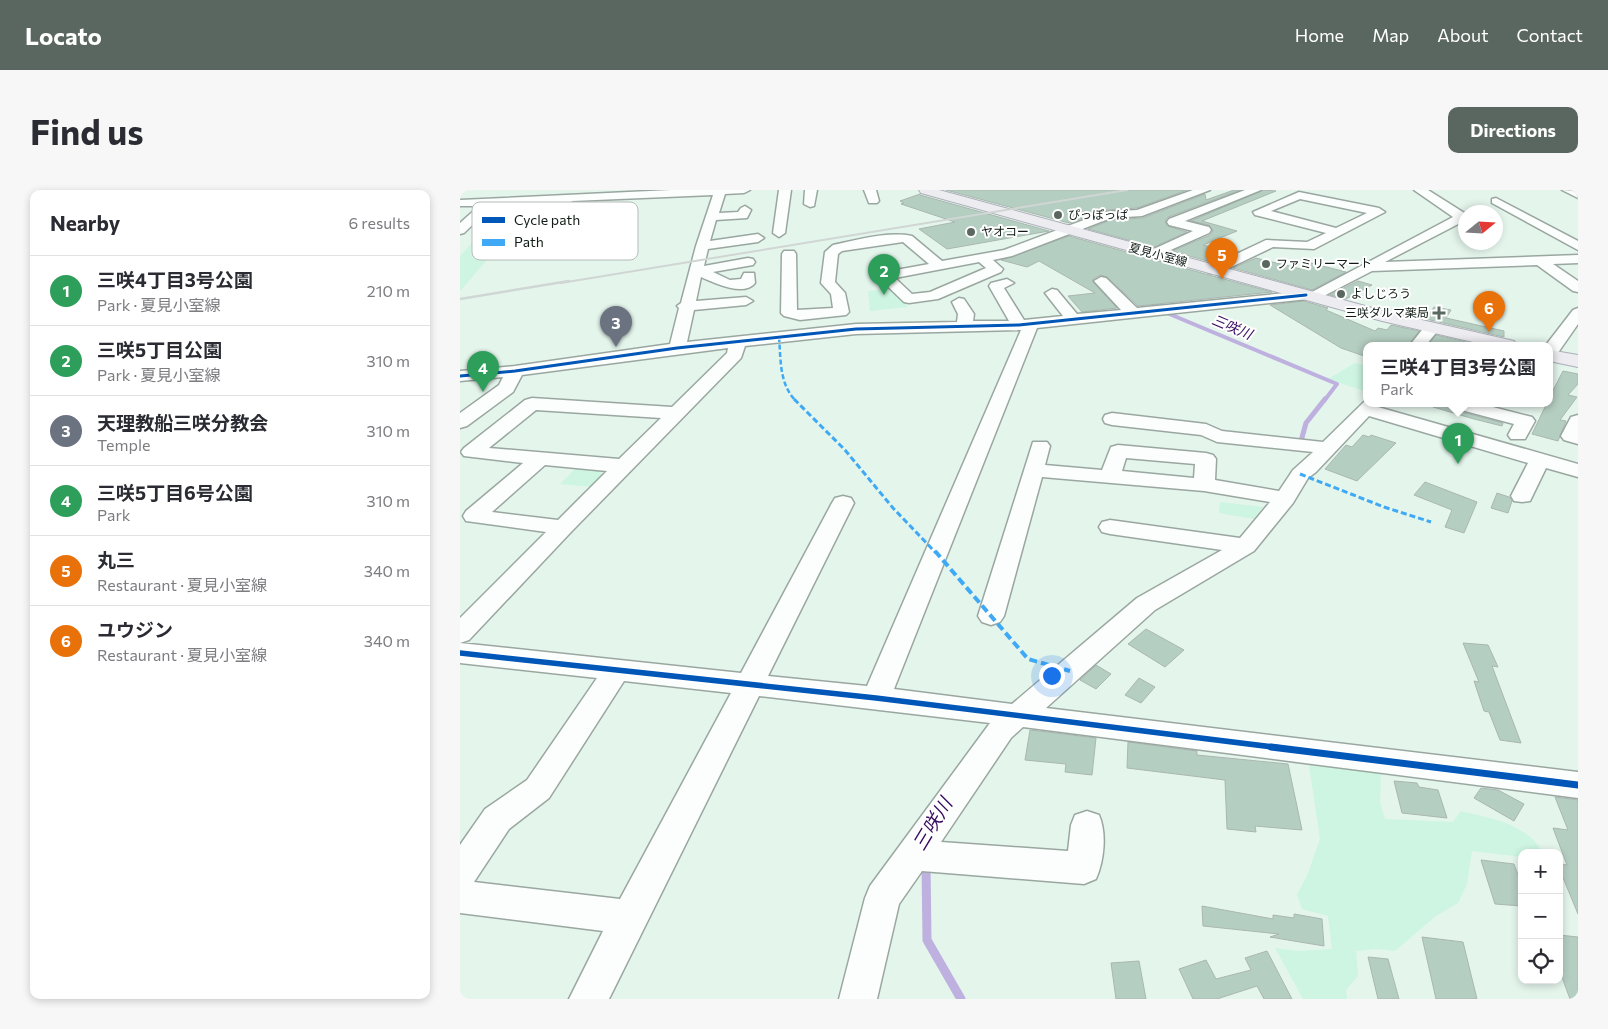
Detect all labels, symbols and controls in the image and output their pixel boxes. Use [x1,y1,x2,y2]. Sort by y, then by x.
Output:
text: Locato [25,21,102,50]
text: Home [1295,24,1344,46]
text: Map [1372,24,1409,46]
text: About [1437,24,1489,46]
text: Contact [1517,24,1583,46]
button: Directions [1448,107,1578,153]
text: Find us [30,109,144,152]
legend [472,202,638,260]
north arrow [1458,205,1503,250]
place label: ぴっぽっぱ [1068,207,1128,221]
marker: ぴっぽっぱ [1052,209,1064,221]
text: Nearby [50,210,120,235]
text: Cycle path [514,211,580,228]
text: 6 results [349,213,410,232]
place label: ヤオコー [981,224,1029,238]
marker: ヤオコー [965,226,977,238]
text: Path [514,233,544,250]
pin: 5 [1206,238,1238,279]
street label: 夏見小室線 [1127,240,1189,269]
pin: 2 [868,254,900,295]
place label: ファミリーマート [1276,256,1372,270]
marker: ファミリーマート [1260,258,1272,270]
text: 三咲4丁目3号公園 [97,268,253,291]
text: 1 [62,281,70,300]
text: 210 m [367,281,410,300]
place label: よしじろう [1351,286,1411,300]
marker: よしじろう [1335,288,1347,300]
pin: 6 [1473,291,1505,332]
text: Park · 夏見小室線 [97,295,220,314]
place label: 三咲ダルマ薬局 [1345,305,1429,319]
pin: 3 [600,306,632,347]
marker: 三咲ダルマ薬局 [1433,307,1445,319]
water label: 三咲川 [1210,311,1257,343]
text: 三咲5丁目公園 [97,338,222,361]
popup [1363,342,1553,407]
text: 2 [61,351,71,370]
text: 310 m [367,351,410,370]
pin: 4 [467,351,499,392]
text: 三咲4丁目3号公園 [1380,355,1536,378]
text: Park · 夏見小室線 [97,365,220,384]
text: Park [1380,379,1414,398]
text: 天理教船三咲分教会 [97,411,268,434]
text: 3 [61,421,71,440]
text: 310 m [367,421,410,440]
pin: 1 [1442,423,1474,464]
text: Temple [97,435,150,454]
text: 三咲5丁目6号公園 [97,481,253,504]
text: 4 [61,491,71,510]
text: 310 m [367,491,410,510]
text: Park [97,505,130,524]
text: 丸三 [97,548,135,571]
text: 5 [61,561,71,580]
text: 340 m [364,561,410,580]
text: Restaurant · 夏見小室線 [97,575,267,594]
text: ユウジン [97,618,173,641]
text: 6 [61,631,71,650]
text: 340 m [364,631,410,650]
text: Restaurant · 夏見小室線 [97,645,267,664]
your location [1039,663,1065,689]
water label: 三咲川 [907,792,957,854]
map controls [1518,849,1563,984]
button: + [1518,849,1563,894]
button: − [1518,894,1563,939]
button: locate [1518,939,1563,984]

